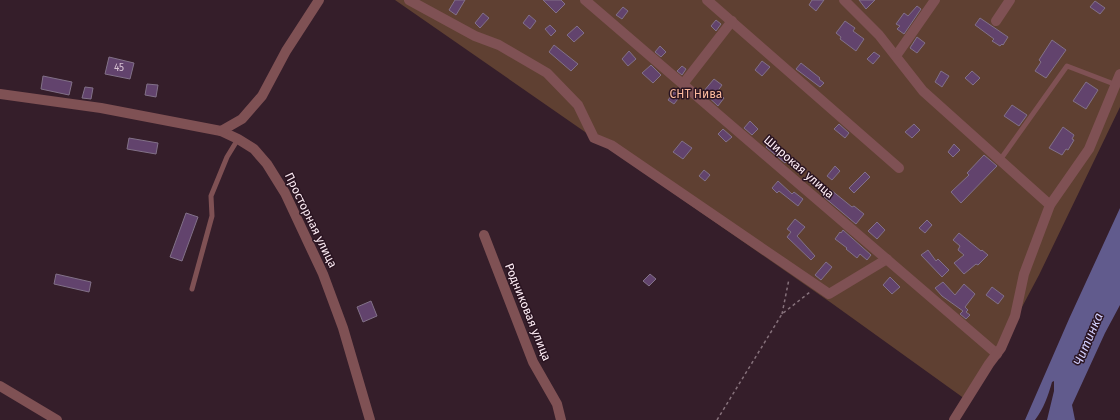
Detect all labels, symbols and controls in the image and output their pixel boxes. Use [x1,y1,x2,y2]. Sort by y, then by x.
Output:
house number: 45 [114,62,124,74]
park label: СНТ Нива [670,87,722,101]
street label: Широкая улица [761,133,837,201]
street label: Просторная улица [282,170,340,270]
street label: Родниковая улица [502,261,554,363]
water label: Читинка [1070,310,1106,368]

